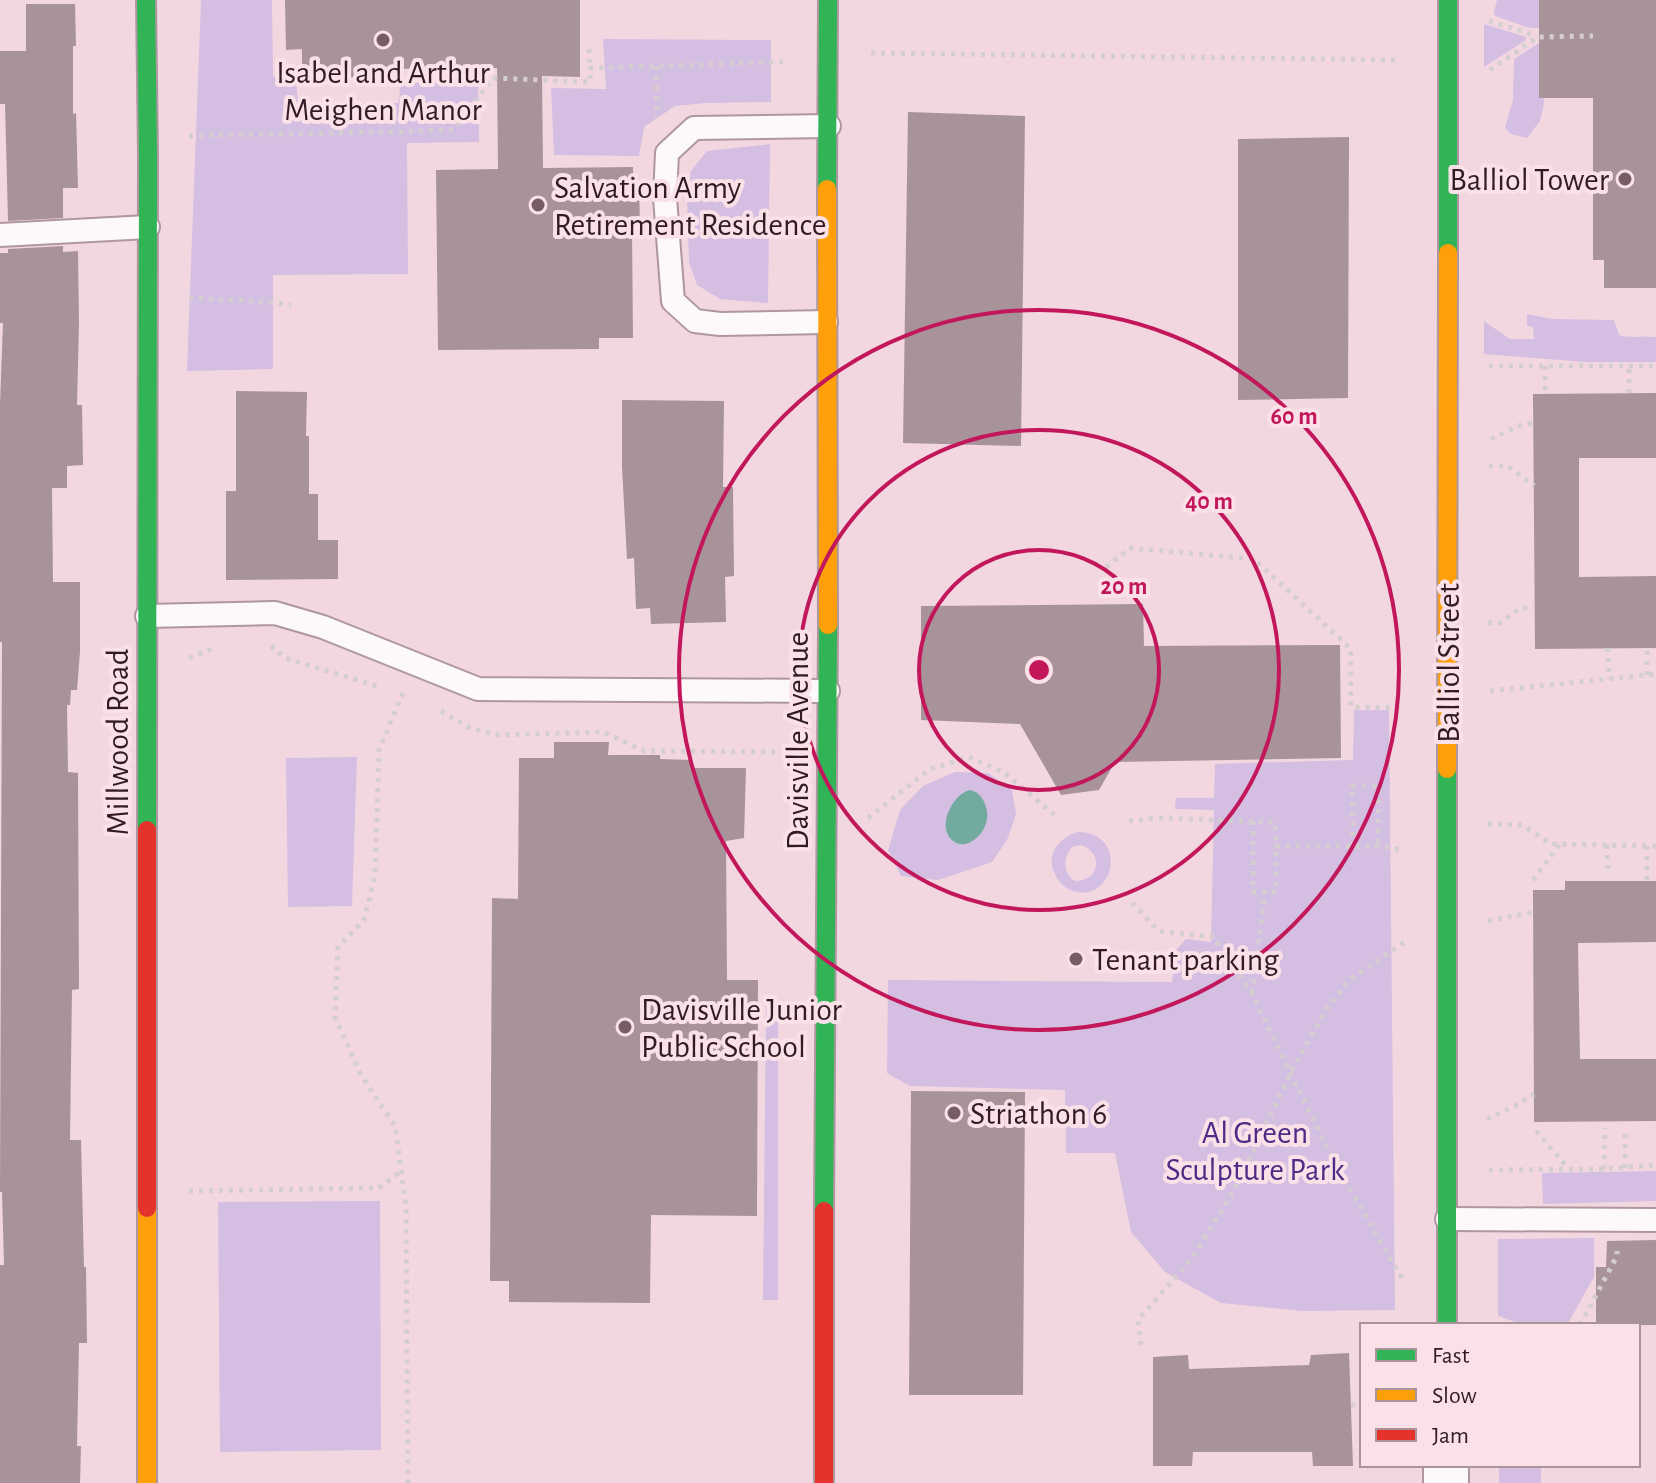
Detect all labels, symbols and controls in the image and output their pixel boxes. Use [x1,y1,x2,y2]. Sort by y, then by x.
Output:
marker: Isabel and Arthur Meighen Manor [374,31,392,49]
place label: Isabel and Arthur Meighen Manor [276,57,490,126]
place label: Balliol Tower [1450,164,1610,196]
marker: Balliol Tower [1616,170,1634,188]
place label: Salvation Army Retirement Residence [554,172,827,241]
marker: Salvation Army Retirement Residence [529,196,547,214]
text: 60 m [1270,405,1318,429]
text: 40 m [1185,490,1233,514]
text: 20 m [1101,575,1147,599]
street label: Balliol Street [1433,583,1465,743]
street label: Davisville Avenue [782,632,814,850]
street label: Millwood Road [102,649,134,835]
centre of rings [1025,656,1053,684]
place label: Tenant parking [1092,944,1279,976]
marker: Tenant parking [1067,950,1085,968]
place label: Davisville Junior Public School [641,994,843,1063]
marker: Davisville Junior Public School [616,1018,634,1036]
place label: Striathon 6 [970,1098,1107,1130]
marker: Striathon 6 [945,1104,963,1122]
park label: Al Green Sculpture Park [1165,1117,1345,1186]
legend [1360,1323,1640,1467]
text: Fast [1432,1344,1470,1368]
text: Slow [1432,1384,1477,1408]
text: Jam [1432,1424,1469,1448]

